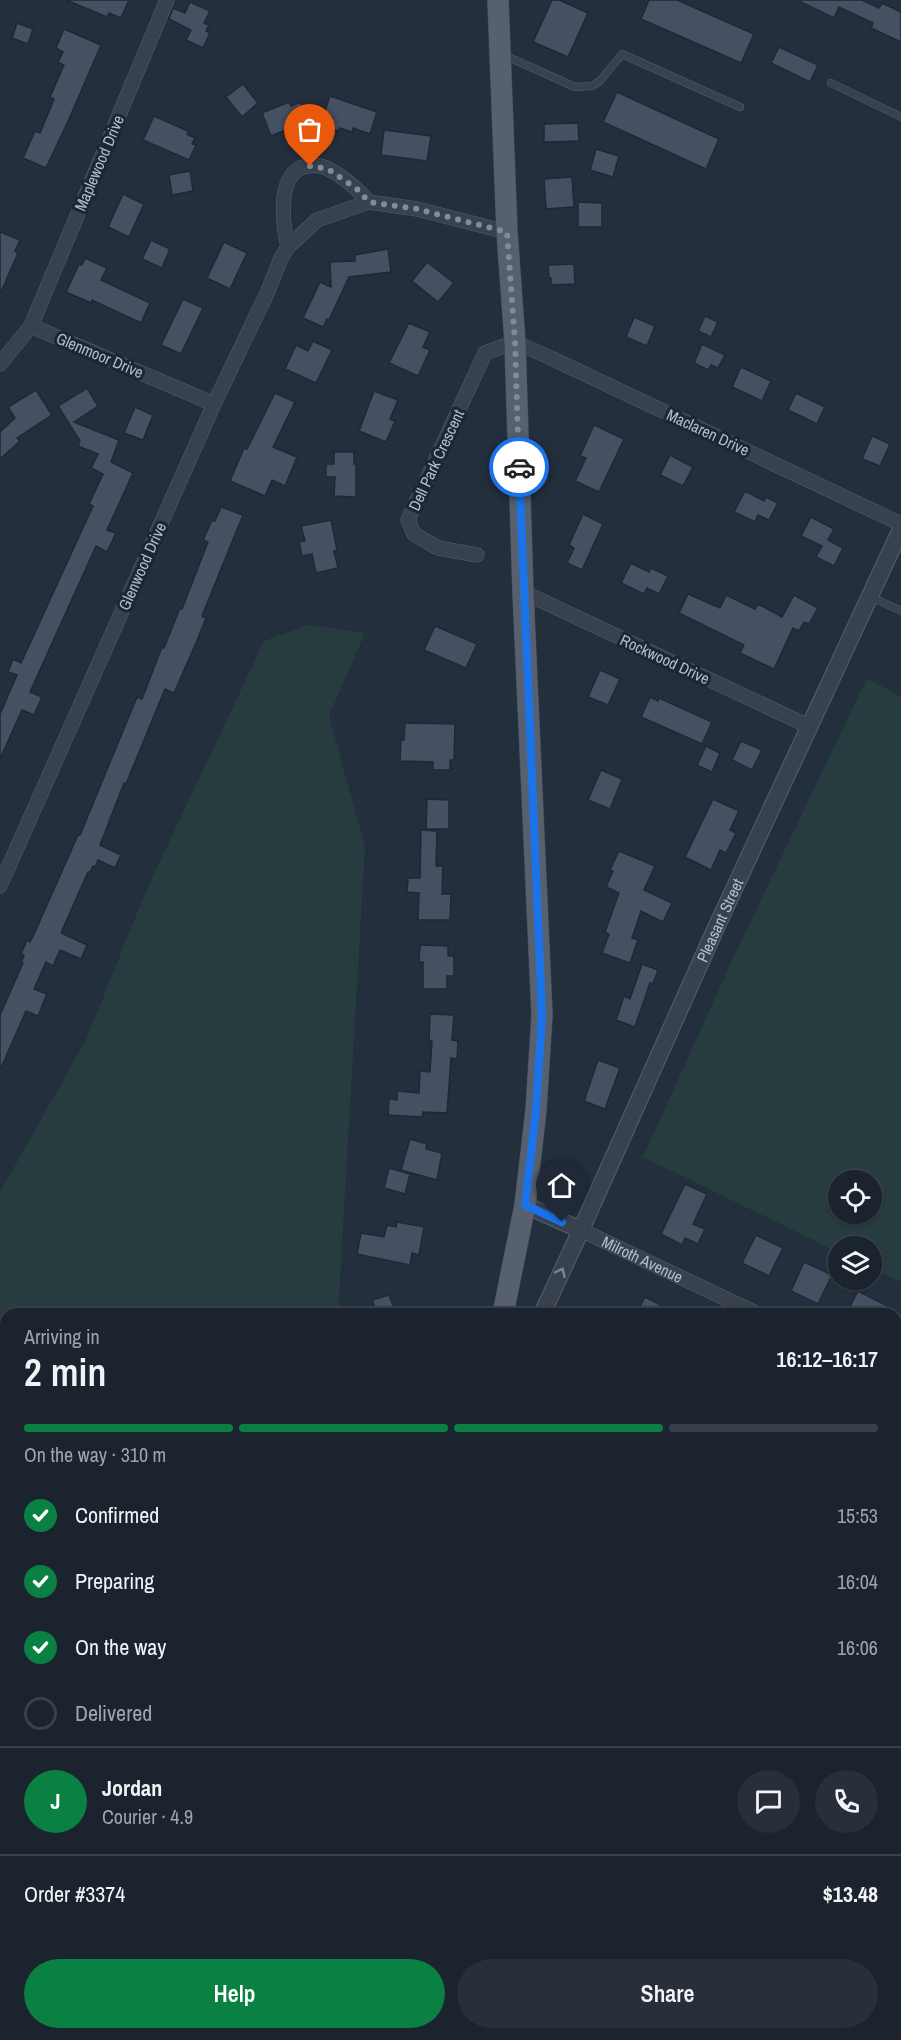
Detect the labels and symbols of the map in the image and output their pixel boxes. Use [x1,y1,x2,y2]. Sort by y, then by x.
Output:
pin [284,104,335,166]
street label: Maplewood Drive [69,112,129,214]
street label: Glenmoor Drive [53,327,147,383]
street label: Maclaren Drive [663,403,753,461]
street label: Dell Park Crescent [403,405,469,514]
courier [489,437,549,497]
street label: Glenwood Drive [113,519,171,613]
street label: Rockwood Drive [617,629,713,689]
street label: Pleasant Street [691,875,749,966]
pin [536,1160,587,1222]
street label: Milroth Avenue [598,1230,687,1288]
one-way arrow [554,1268,566,1279]

